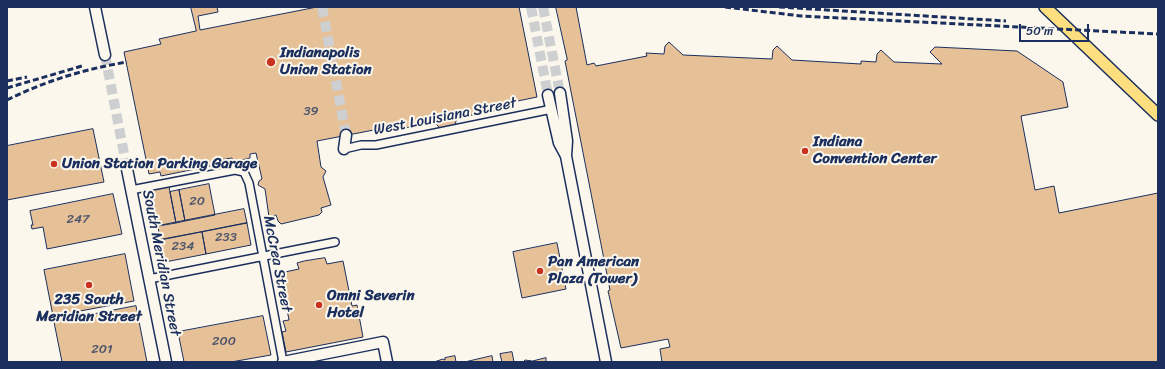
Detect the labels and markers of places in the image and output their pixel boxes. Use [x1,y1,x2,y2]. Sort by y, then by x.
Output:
place label: Indianapolis Union Station [280,44,372,79]
marker: Indianapolis Union Station [265,56,277,68]
place label: Indiana Convention Center [813,133,937,168]
marker: Indiana Convention Center [800,146,810,156]
place label: Union Station Parking Garage [62,155,257,173]
marker: Union Station Parking Garage [49,159,59,169]
place label: Pan American Plaza (Tower) [548,253,639,288]
marker: Pan American Plaza (Tower) [535,266,545,276]
marker: 235 South Meridian Street [84,280,94,290]
place label: Omni Severin Hotel [327,287,415,322]
place label: 235 South Meridian Street [36,291,142,326]
marker: Omni Severin Hotel [314,300,324,310]

